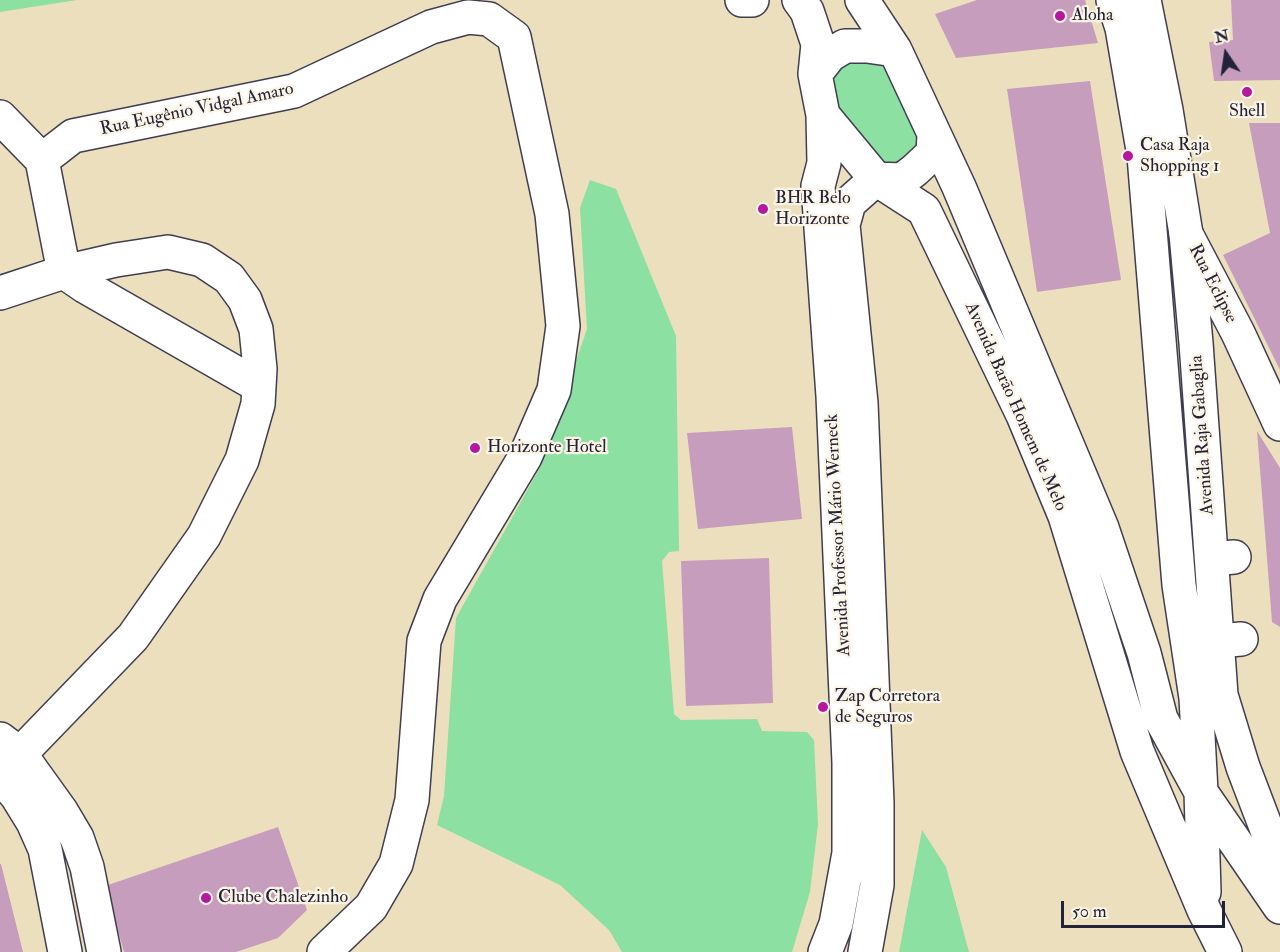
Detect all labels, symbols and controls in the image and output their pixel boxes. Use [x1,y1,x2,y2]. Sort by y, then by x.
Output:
place label: Aloha [1072,5,1113,27]
marker: Aloha [1053,9,1067,23]
north arrow [1196,24,1256,84]
text: N [1213,25,1231,48]
street label: Rua Eugênio Vidgal Amaro [98,79,296,141]
marker: Shell [1240,85,1254,99]
place label: Shell [1229,101,1265,123]
place label: Casa Raja Shopping 1 [1140,135,1219,178]
marker: Casa Raja Shopping 1 [1121,149,1135,163]
place label: BHR Belo Horizonte [775,188,851,230]
marker: BHR Belo Horizonte [756,202,770,216]
street label: Rua Eclipse [1183,241,1241,327]
street label: Avenida Barão Homem de Melo [959,299,1071,515]
street label: Avenida Raja Gabaglia [1187,354,1219,516]
street label: Avenida Professor Mário Werneck [822,413,856,657]
place label: Horizonte Hotel [487,437,607,459]
marker: Horizonte Hotel [468,441,482,455]
place label: Zap Corretora de Seguros [835,686,940,728]
marker: Zap Corretora de Seguros [816,700,830,714]
place label: Clube Chalezinho [218,887,348,909]
scale bar [1064,889,1228,927]
marker: Clube Chalezinho [199,891,213,905]
text: 50 m [1072,900,1107,923]

